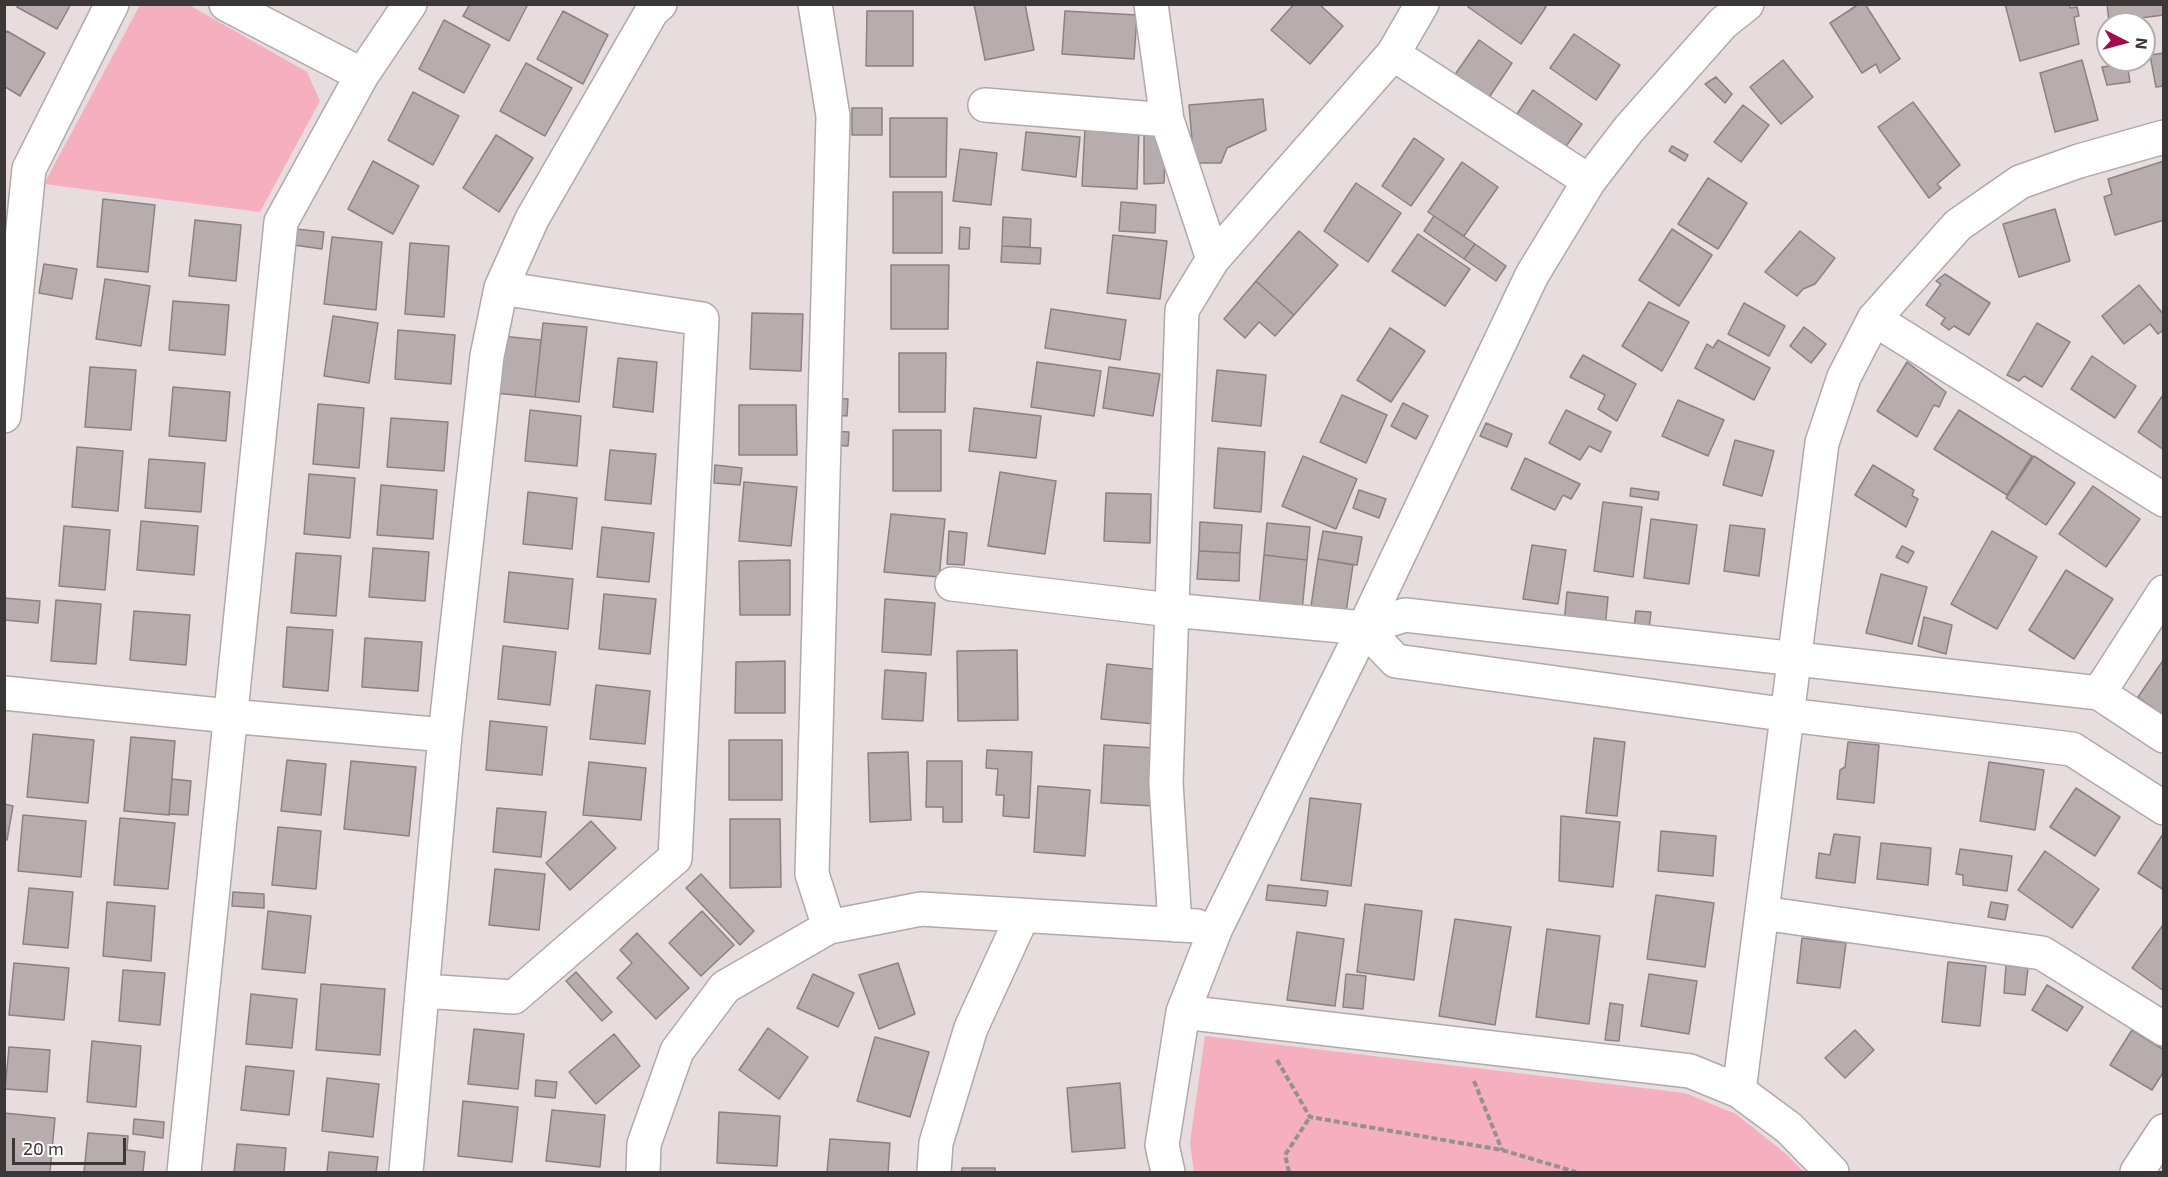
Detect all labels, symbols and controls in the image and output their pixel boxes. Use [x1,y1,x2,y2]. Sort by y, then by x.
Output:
north arrow [2096,12,2156,72]
text: N [2132,37,2152,50]
scale bar [15,1126,129,1164]
text: 20 m [23,1137,64,1159]

